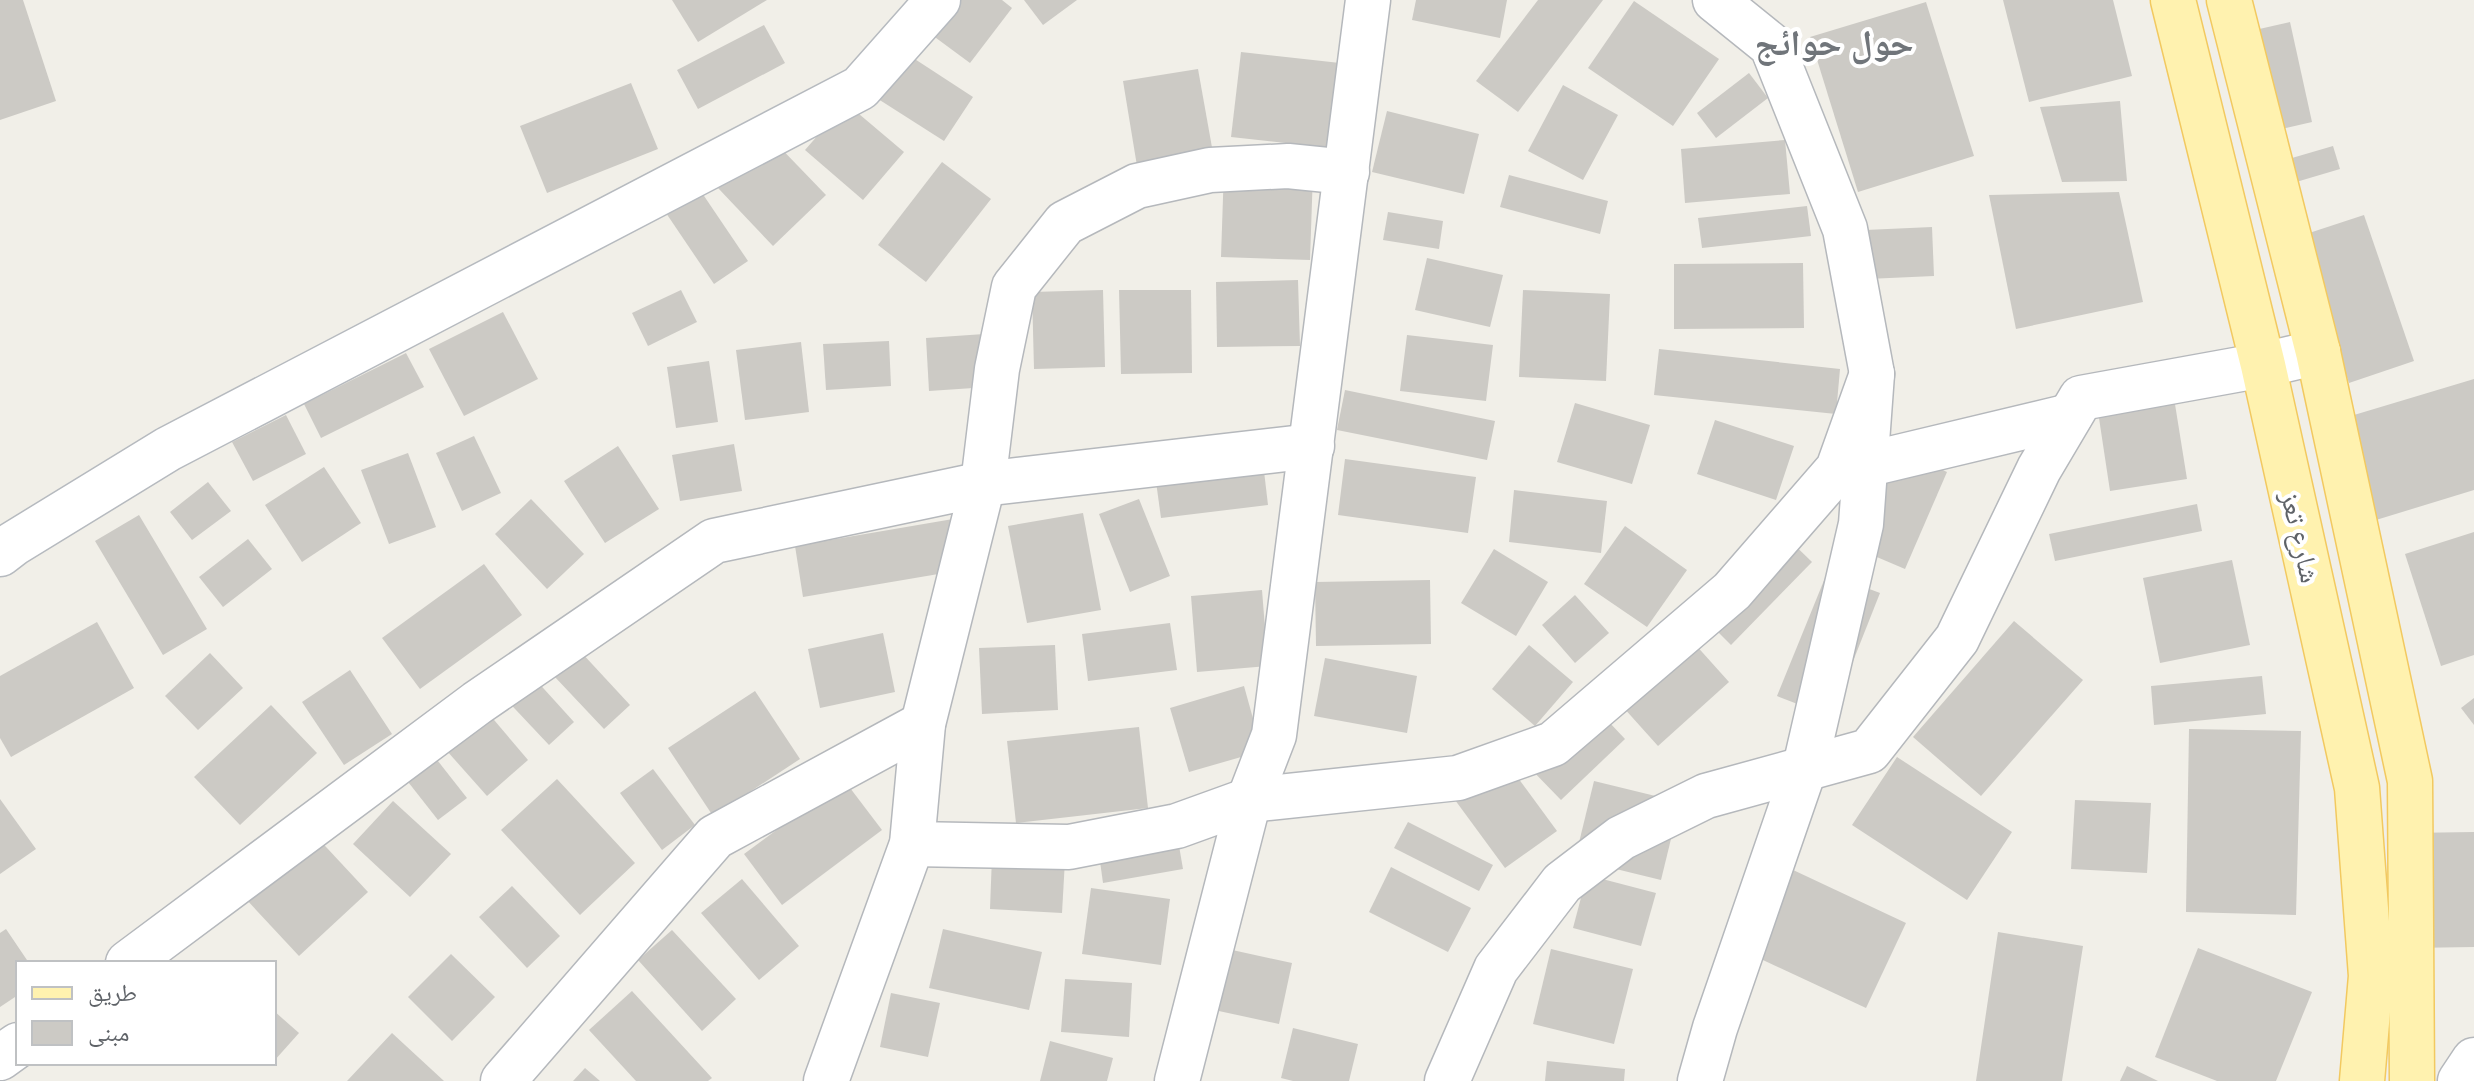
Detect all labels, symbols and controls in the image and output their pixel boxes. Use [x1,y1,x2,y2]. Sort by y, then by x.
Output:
district label: حول حوائج [1754,20,1914,66]
street label: شارع تعز [2273,487,2329,586]
legend [16,961,276,1065]
text: طريق [88,977,137,1008]
text: مبنى [88,1017,129,1048]

